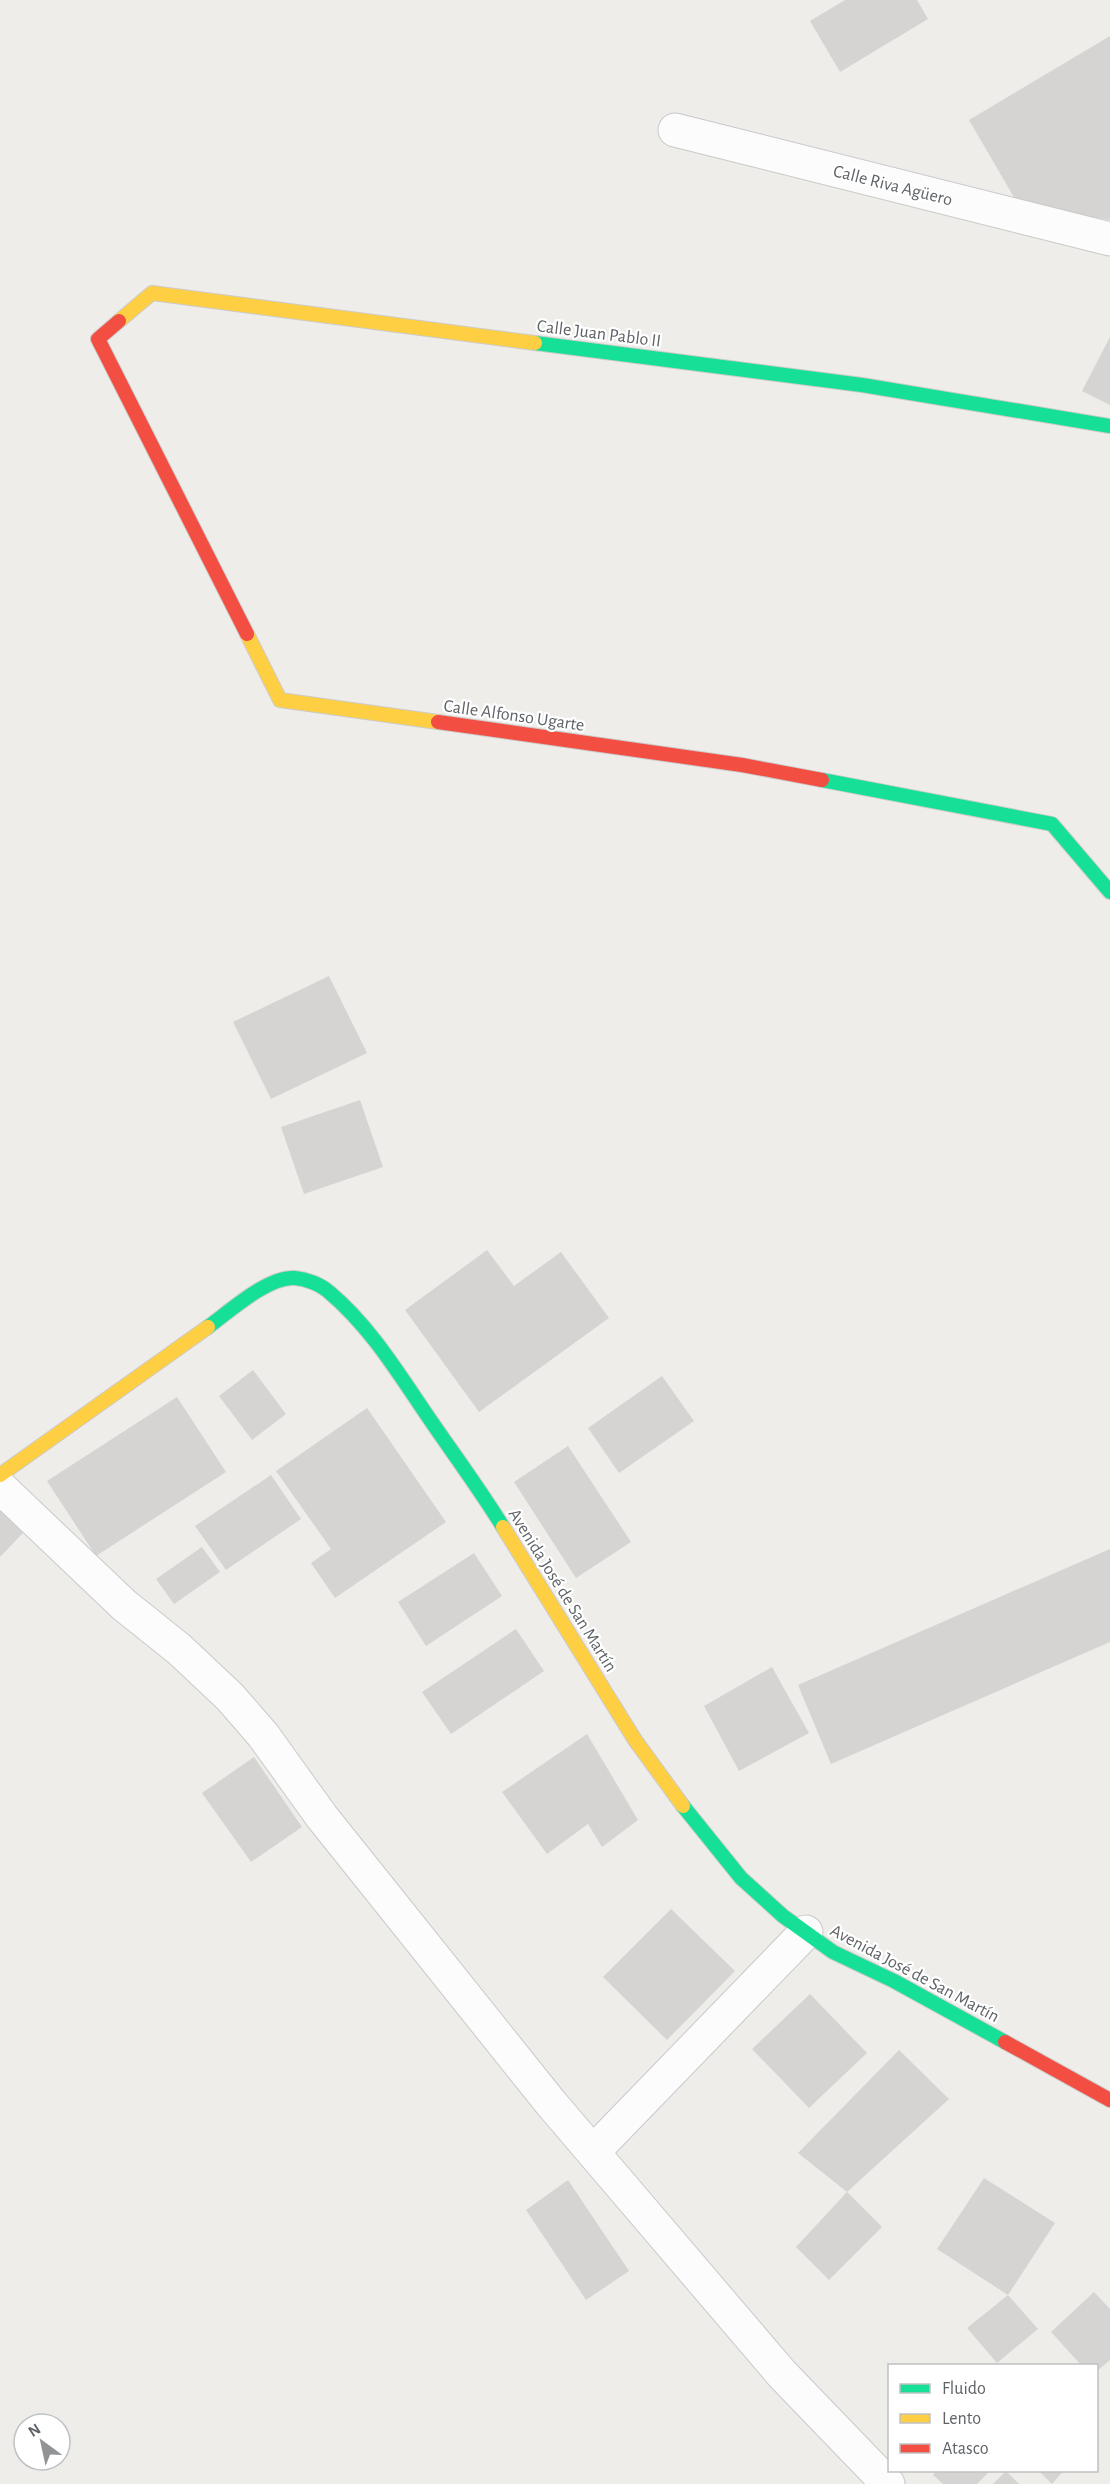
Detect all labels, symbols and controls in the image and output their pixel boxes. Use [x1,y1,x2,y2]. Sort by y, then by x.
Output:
street label: Calle Riva Agüero [831,162,954,210]
street label: Calle Juan Pablo II [536,317,662,351]
street label: Calle Alfonso Ugarte [442,697,585,735]
street label: Avenida José de San Martín [505,1506,620,1675]
street label: Avenida José de San Martín [827,1922,1002,2026]
legend [888,2364,1098,2472]
text: Fluido [942,2380,986,2398]
text: Lento [942,2410,981,2428]
north arrow [12,2412,72,2472]
text: N [25,2421,43,2440]
text: Atasco [942,2440,989,2458]

